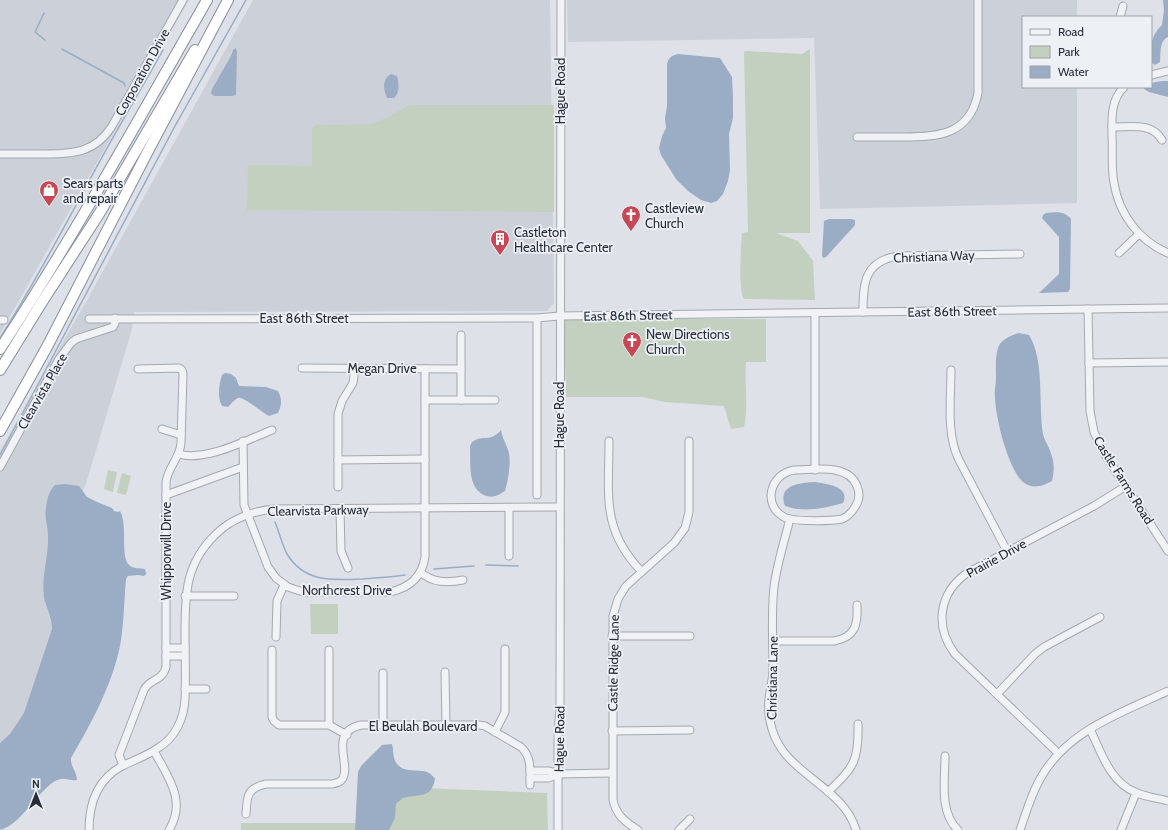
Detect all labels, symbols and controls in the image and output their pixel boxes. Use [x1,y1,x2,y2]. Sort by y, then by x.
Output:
legend [1022,16,1152,88]
text: Road [1058,24,1084,39]
street label: Corporation Drive [111,25,173,118]
text: Park [1058,44,1080,59]
street label: Hague Road [552,58,568,124]
text: Water [1058,64,1089,79]
place label: Sears parts and repair [63,175,124,206]
shop icon: Sears parts and repair [38,179,60,207]
place label: Castleview Church [645,200,704,231]
church icon: Castleview Church [620,204,642,232]
place label: Castleton Healthcare Center [514,224,614,255]
building icon: Castleton Healthcare Center [489,228,511,256]
street label: Christiana Way [893,247,975,265]
street label: East 86th Street [907,302,997,320]
street label: East 86th Street [583,306,673,324]
street label: East 86th Street [259,310,349,326]
place label: New Directions Church [646,326,730,357]
church icon: New Directions Church [621,330,643,358]
street label: Clearvista Place [14,350,70,432]
street label: Megan Drive [347,360,417,376]
street label: Hague Road [551,382,567,448]
street label: Castle Farms Road [1090,433,1158,527]
street label: Clearvista Parkway [267,501,369,519]
street label: Whipporwill Drive [158,502,174,600]
street label: Prairie Drive [963,535,1029,581]
street label: Northcrest Drive [302,582,392,598]
street label: Castle Ridge Lane [604,614,622,712]
street label: Christiana Lane [763,636,781,720]
street label: Hague Road [550,706,568,772]
street label: El Beulah Boulevard [369,718,477,734]
north arrow [16,774,56,814]
text: N [32,777,40,791]

